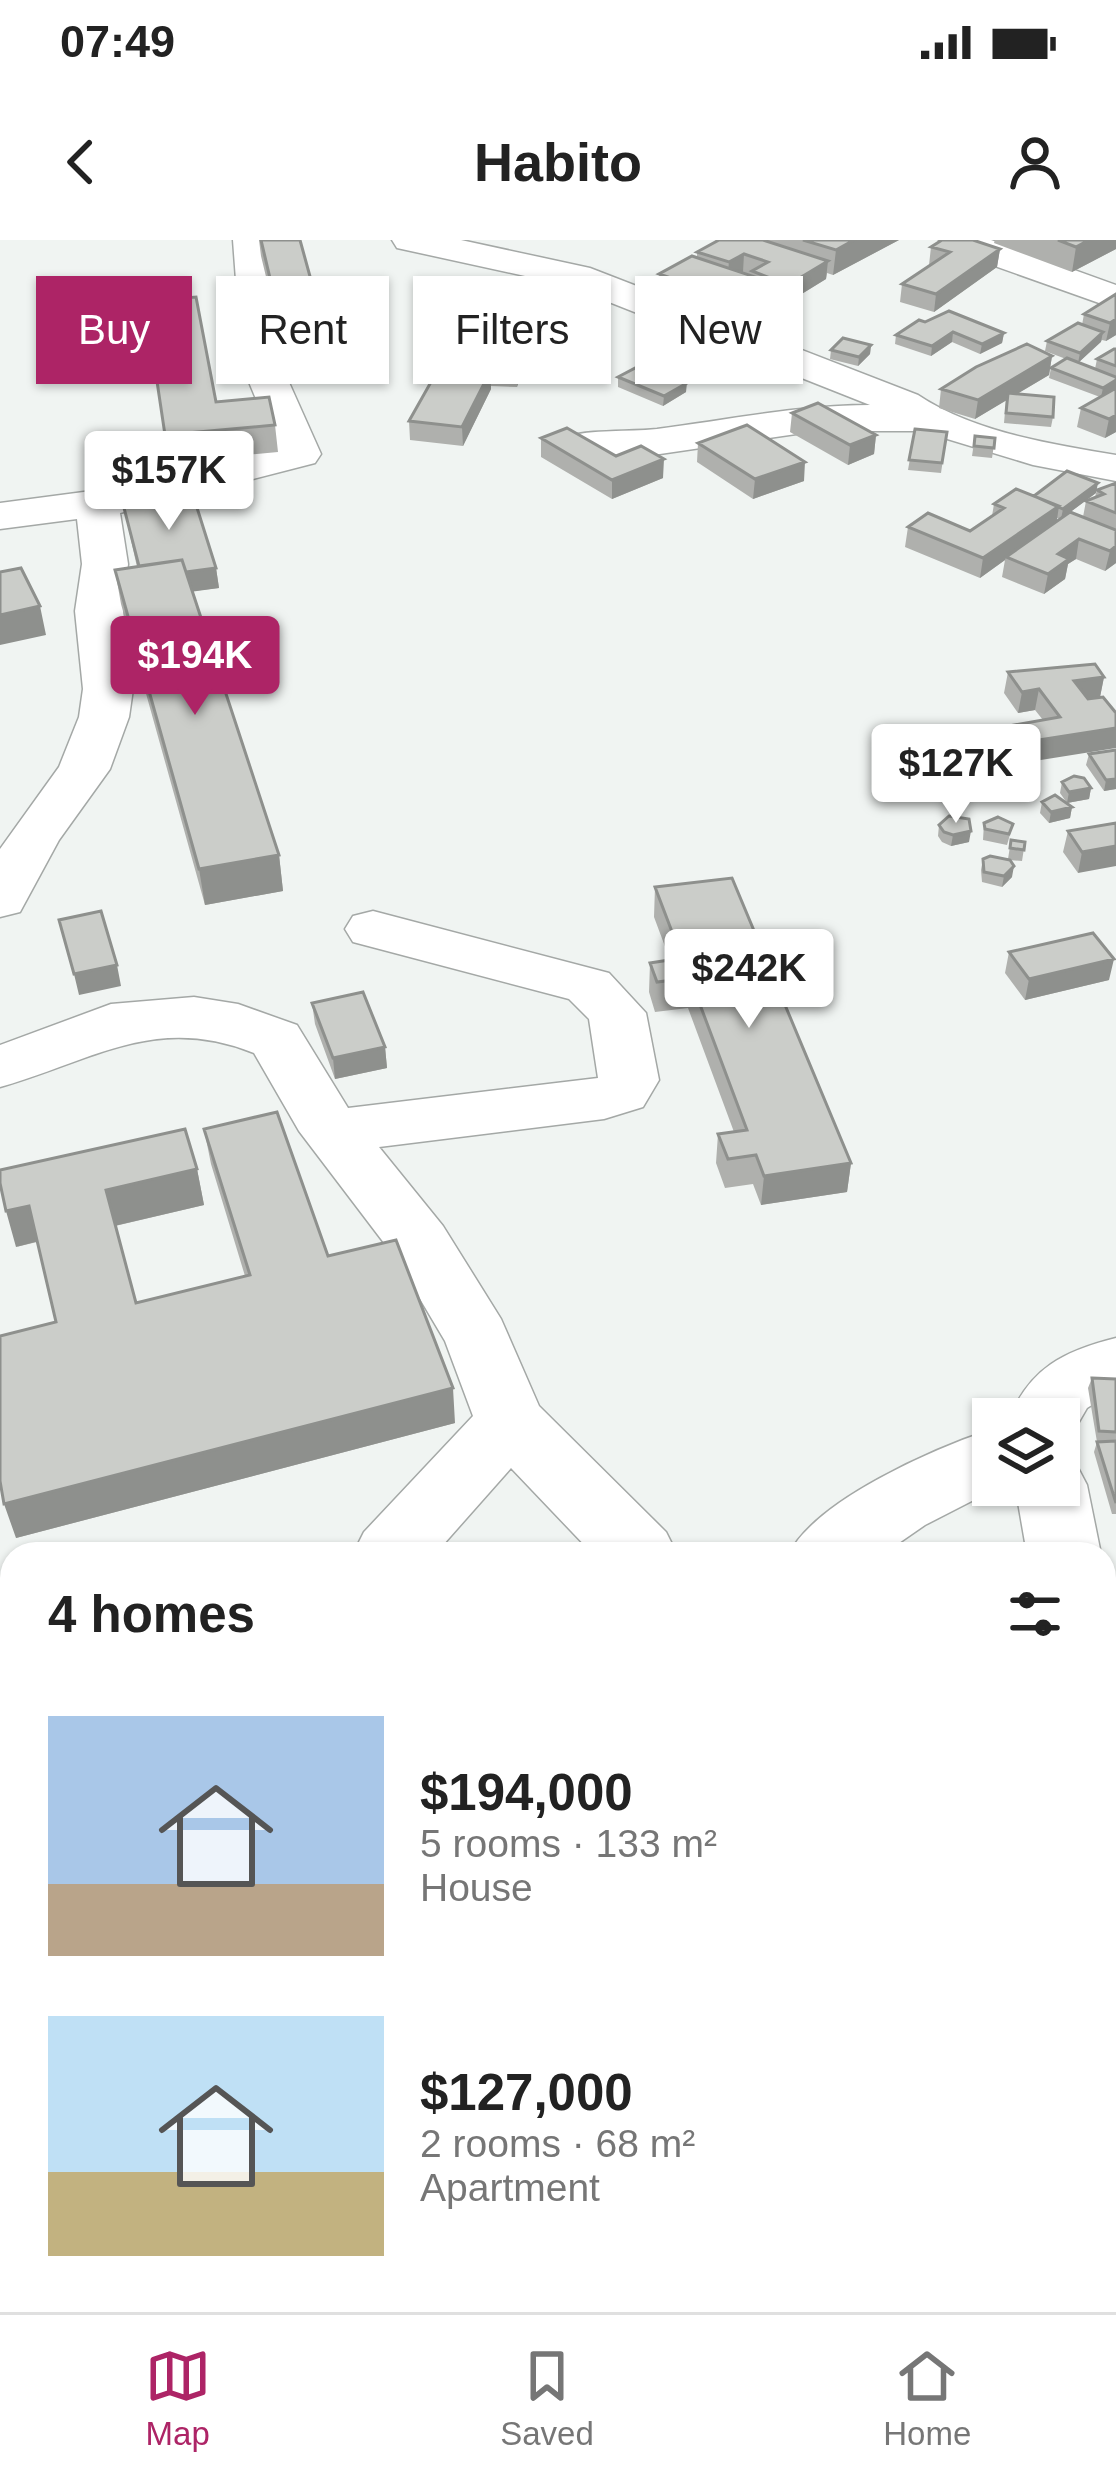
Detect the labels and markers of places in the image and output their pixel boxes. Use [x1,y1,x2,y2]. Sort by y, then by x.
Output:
pin: $157K [85,431,253,533]
pin: $194K [111,616,279,718]
pin: $127K [872,724,1040,826]
pin: $242K [665,929,833,1031]

